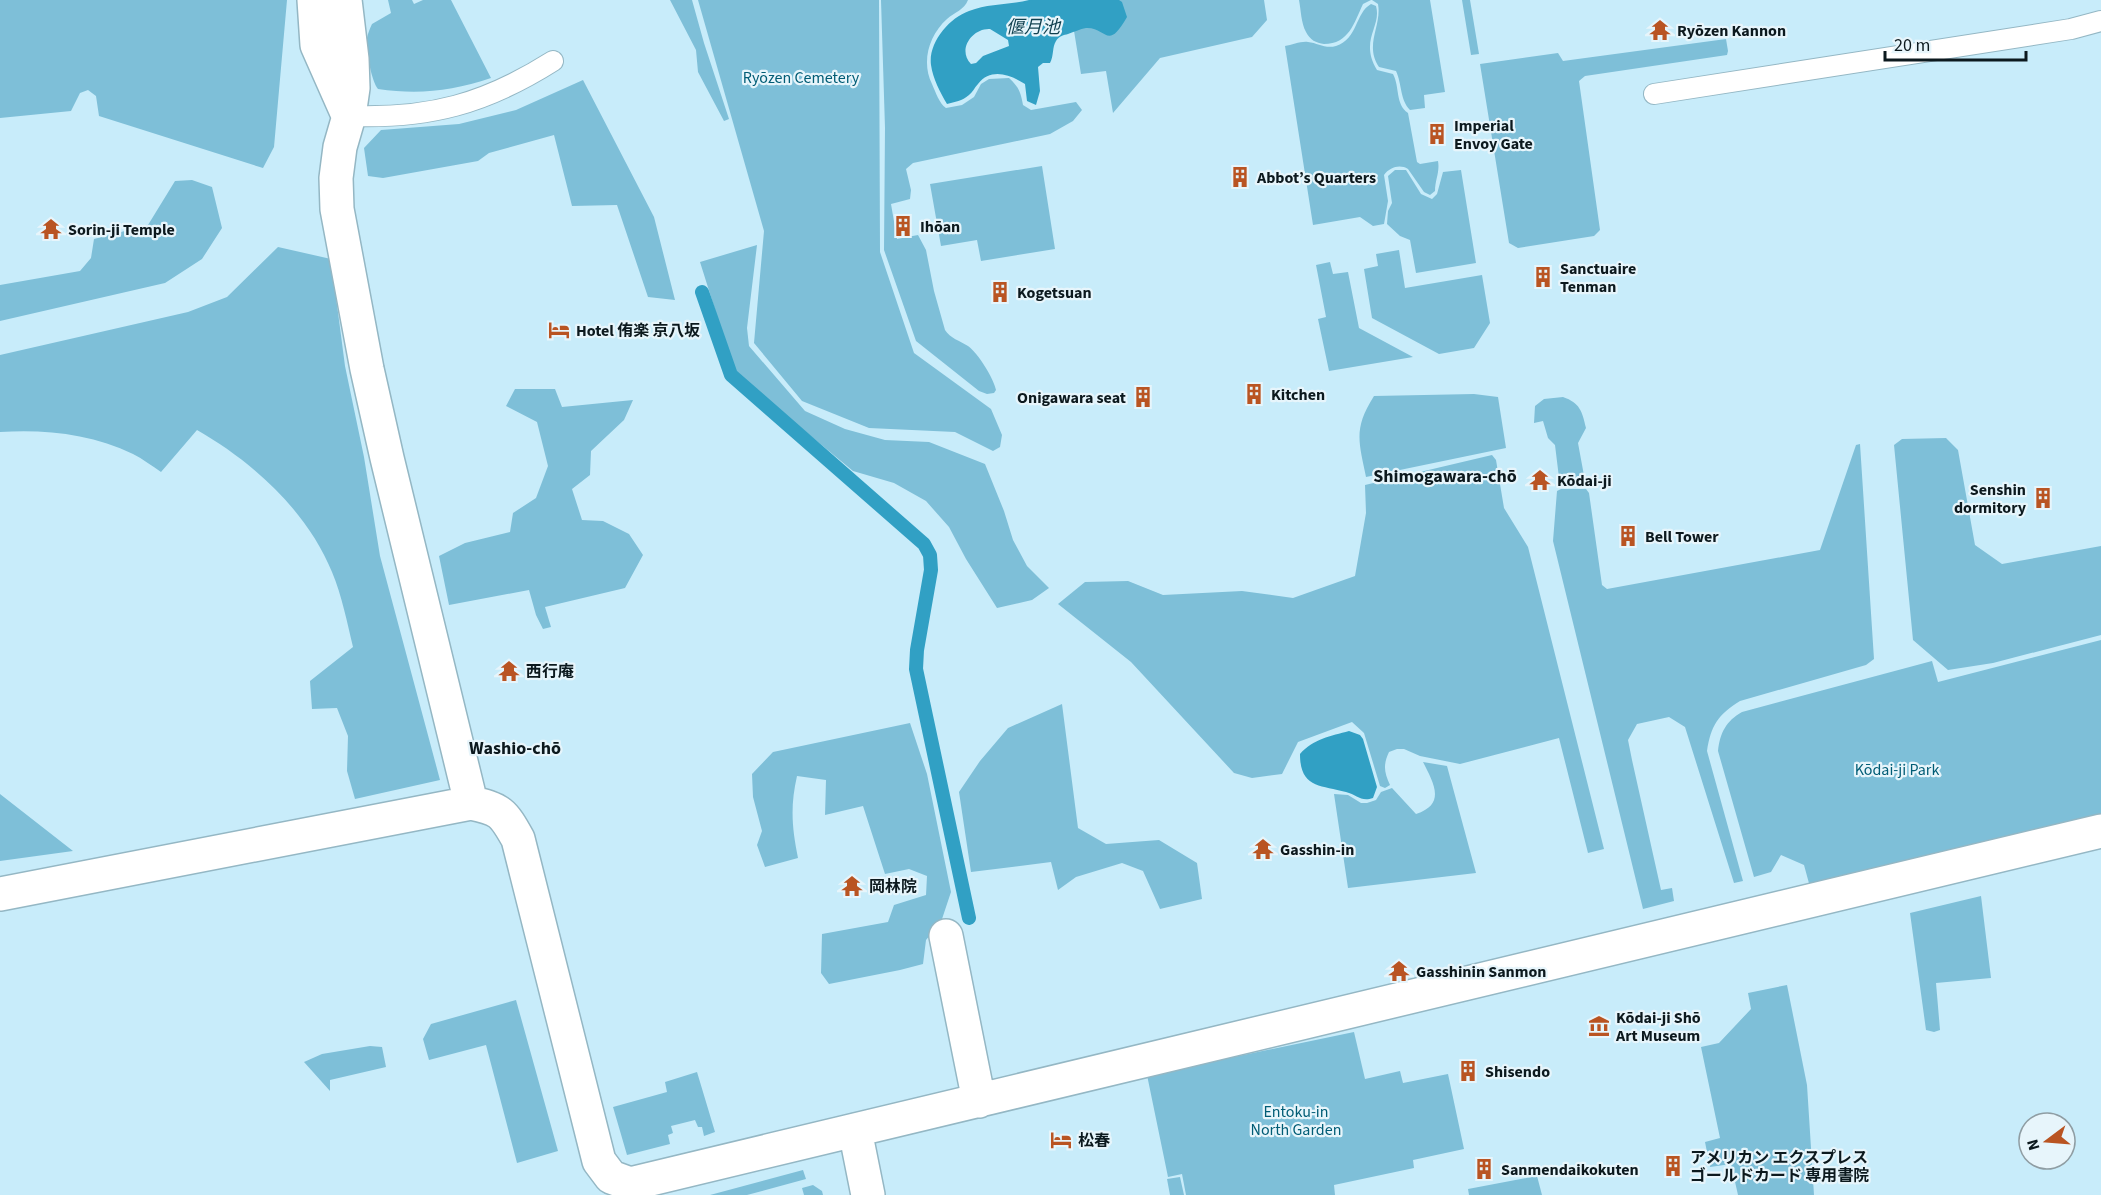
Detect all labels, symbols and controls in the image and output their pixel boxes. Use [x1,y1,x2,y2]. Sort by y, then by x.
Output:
water label: 偃月池 [1006,15,1062,40]
temple icon: Ryōzen Kannon [1648,18,1672,42]
place label: Ryōzen Kannon [1677,20,1786,42]
scale bar [1885,24,2026,62]
text: 20 m [1894,33,1930,58]
park label: Ryōzen Cemetery [743,67,860,89]
place label: Imperial Envoy Gate [1454,115,1533,155]
building icon: Imperial Envoy Gate [1425,122,1449,146]
building icon: Abbot’s Quarters [1228,165,1252,189]
place label: Abbot’s Quarters [1256,167,1376,189]
building icon: Ihōan [891,214,915,238]
place label: Ihōan [920,216,960,238]
temple icon: Sorin-ji Temple [39,217,63,241]
place label: Sorin-ji Temple [68,219,175,241]
place label: Sanctuaire Tenman [1560,258,1636,298]
building icon: Sanctuaire Tenman [1531,265,1555,289]
building icon: Kogetsuan [988,280,1012,304]
place label: Kogetsuan [1017,282,1092,304]
hotel icon: Hotel 侑楽 京八坂 [547,318,571,342]
place label: Hotel 侑楽 京八坂 [576,320,700,342]
building icon: Kitchen [1242,382,1266,406]
place label: Kitchen [1271,384,1325,406]
building icon: Onigawara seat [1131,385,1155,409]
place label: Onigawara seat [1017,387,1126,409]
district label: Shimogawara-chō [1373,464,1517,489]
temple icon: Kōdai-ji [1528,468,1552,492]
place label: Kōdai-ji [1557,470,1612,492]
place label: Senshin dormitory [1954,479,2027,519]
building icon: Senshin dormitory [2031,486,2055,510]
building icon: Bell Tower [1616,524,1640,548]
place label: Bell Tower [1645,526,1719,548]
temple icon: 西行庵 [497,659,521,683]
place label: 西行庵 [526,661,574,683]
district label: Washio-chō [469,736,561,761]
park label: Kōdai-ji Park [1855,759,1939,781]
temple icon: Gasshin-in [1251,837,1275,861]
place label: Gasshin-in [1280,839,1354,861]
temple icon: 岡林院 [840,874,864,898]
place label: 岡林院 [869,876,917,898]
temple icon: Gasshinin Sanmon [1387,959,1411,983]
place label: Gasshinin Sanmon [1416,961,1547,983]
place label: Kōdai-ji Shō Art Museum [1615,1007,1701,1047]
museum icon: Kōdai-ji Shō Art Museum [1587,1014,1611,1038]
building icon: Shisendo [1456,1059,1480,1083]
place label: Shisendo [1485,1061,1550,1083]
park label: Entoku-in North Garden [1251,1101,1341,1141]
north arrow [2017,1111,2077,1171]
hotel icon: 松春 [1049,1128,1073,1152]
place label: 松春 [1078,1130,1110,1152]
text: N [2022,1137,2046,1153]
place label: アメリカン エクスプレス ゴールドカード 専用書院 [1690,1147,1869,1187]
building icon: アメリカン エクスプレス ゴールドカード 専用書院 [1661,1154,1685,1178]
building icon: Sanmendaikokuten [1472,1157,1496,1181]
place label: Sanmendaikokuten [1501,1159,1639,1181]

